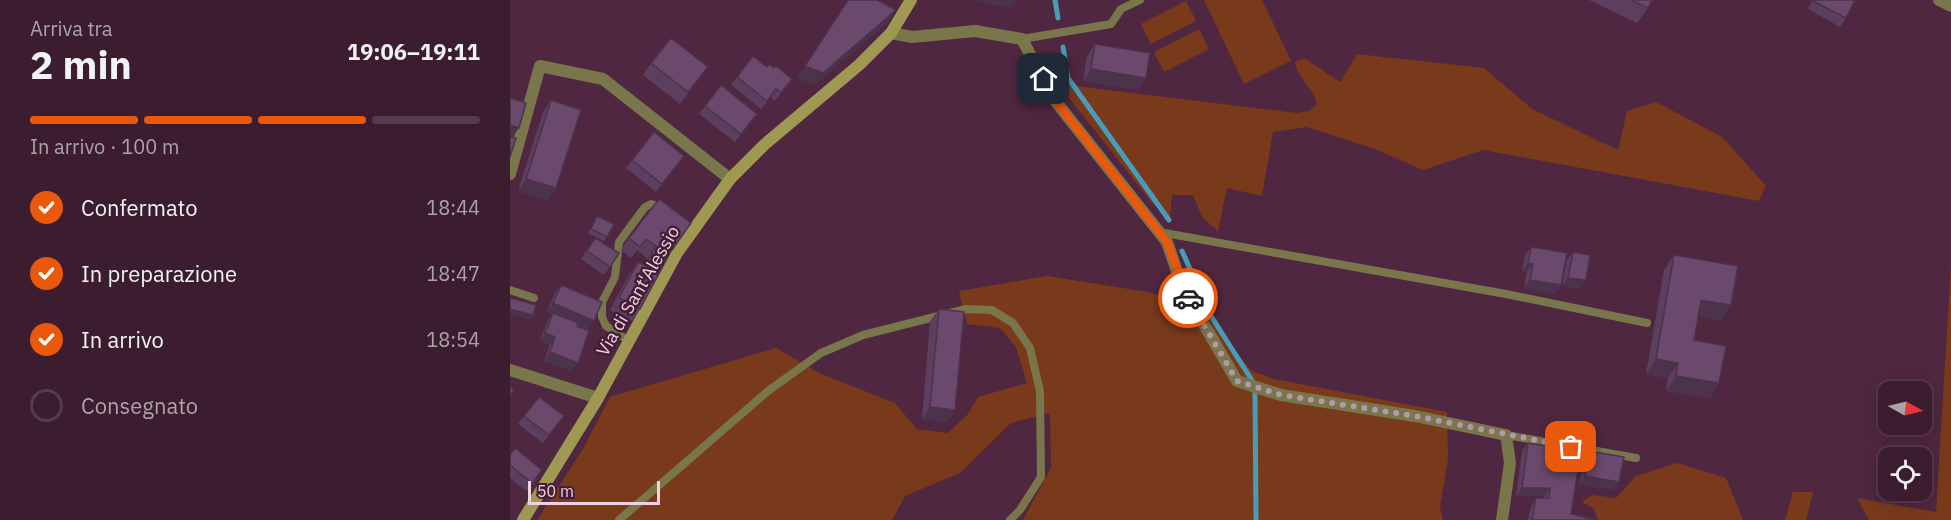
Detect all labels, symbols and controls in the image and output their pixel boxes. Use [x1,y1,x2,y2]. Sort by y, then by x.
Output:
text: Arriva tra [30,15,113,42]
text: 19:06–19:11 [347,37,480,66]
text: 2 min [30,39,132,90]
pin [1018,53,1069,104]
icon: home [1027,62,1060,95]
text: In arrivo · 100 m [30,133,179,160]
icon: check [30,191,63,224]
text: Confermato [81,193,198,222]
text: 18:44 [426,194,480,221]
street label: Via di Sant'Alessio [591,221,684,360]
icon: check [30,257,63,290]
text: In preparazione [81,259,237,288]
text: 18:47 [426,260,480,287]
courier [1158,268,1218,328]
icon: car [1172,282,1205,315]
icon: check [30,323,63,356]
text: In arrivo [81,325,164,354]
text: 18:54 [426,326,480,353]
north arrow [1878,381,1932,435]
map controls [1878,381,1932,501]
text: Consegnato [81,391,198,420]
pin [1545,421,1596,472]
icon: bag [1554,430,1587,463]
button: locate [1878,447,1932,501]
scale bar [528,478,660,506]
text: 50 m [537,481,574,501]

